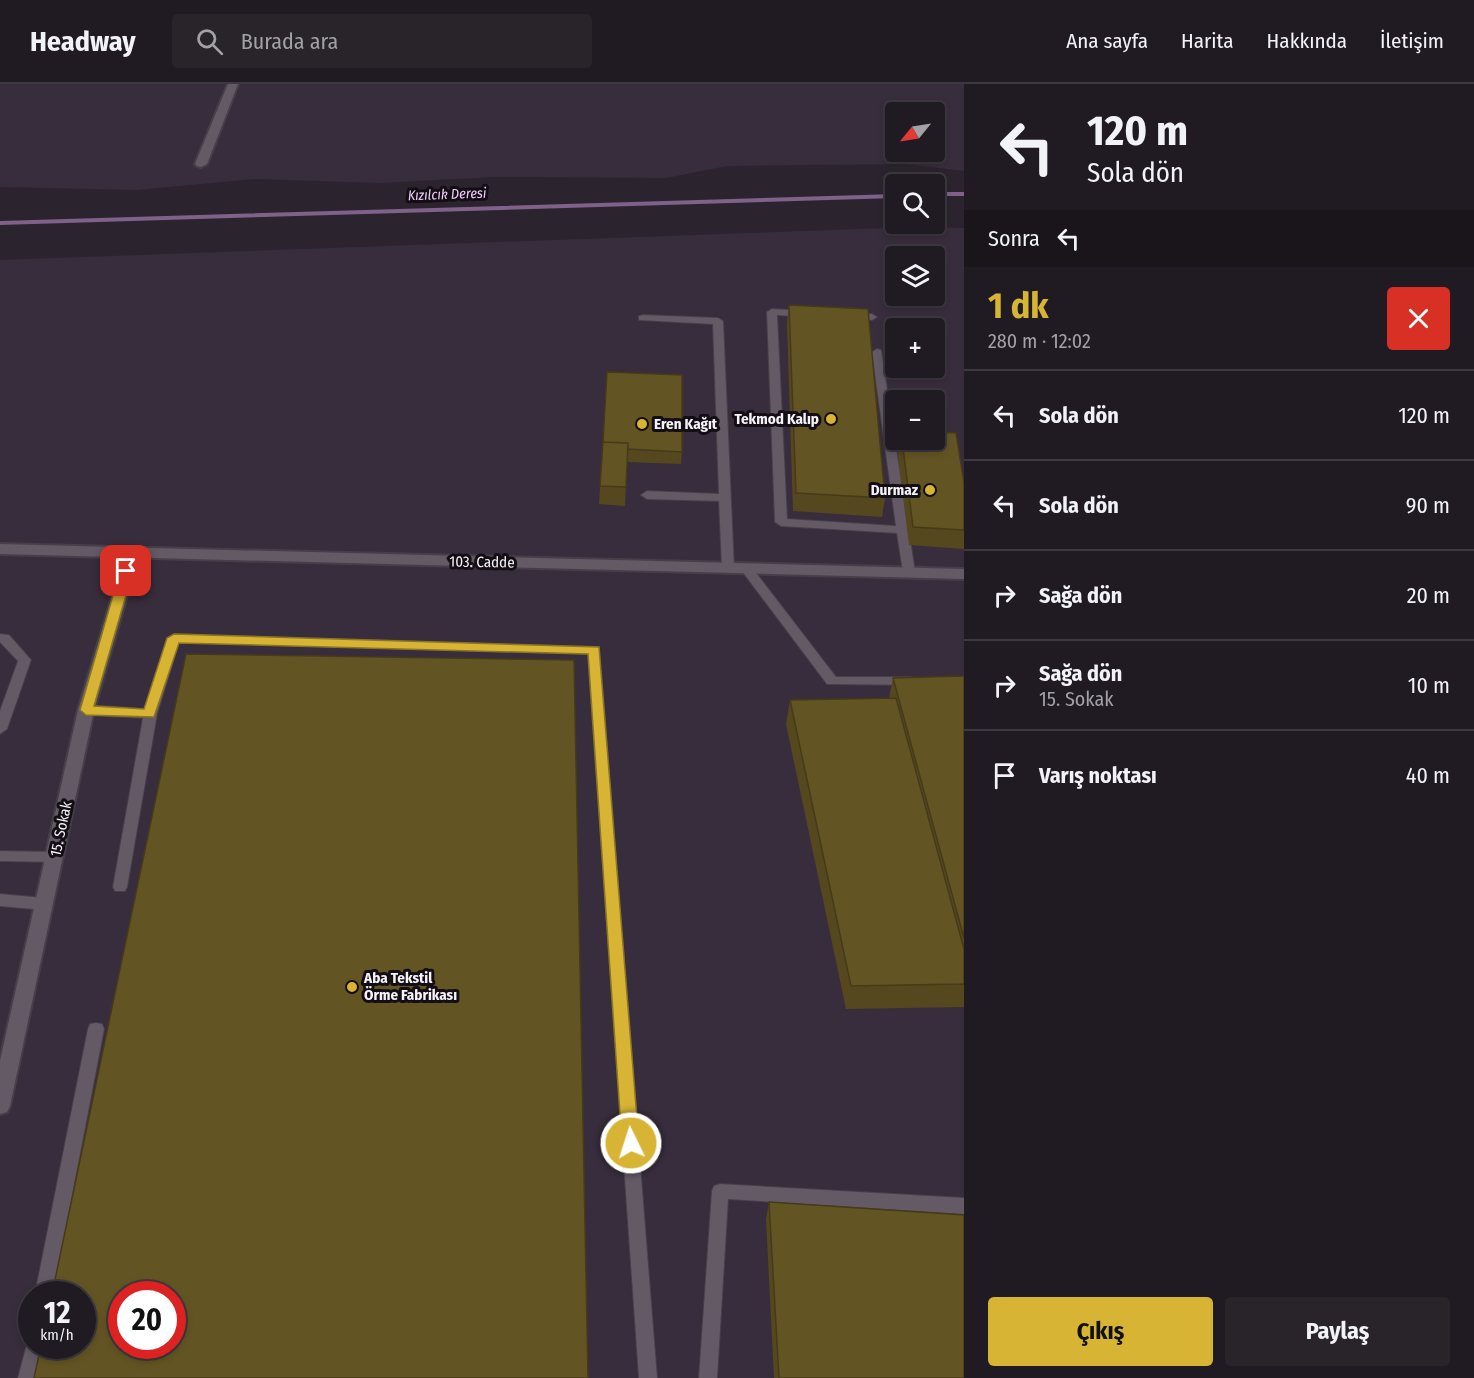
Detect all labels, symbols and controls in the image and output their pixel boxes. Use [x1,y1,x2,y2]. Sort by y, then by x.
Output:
search box [172,14,592,68]
text: Headway [30,25,136,58]
icon: search [193,25,226,58]
text: Burada ara [241,28,338,55]
text: Ana sayfa [1066,28,1148,54]
text: Harita [1181,28,1234,54]
text: Hakkında [1267,28,1347,54]
text: İletişim [1380,28,1444,54]
north arrow [885,102,945,162]
map controls [885,102,945,450]
text: 120 m [1087,106,1188,156]
icon: left [988,108,1066,186]
text: Sola dön [1087,157,1184,189]
button: search [885,174,945,234]
water label: Kızılcık Deresi [407,185,487,204]
icon: left [1052,222,1085,255]
text: Sonra [988,225,1040,252]
button: layers [885,246,945,306]
text: 1 dk [988,284,1049,328]
button: close [1387,287,1450,350]
button: + [885,318,945,378]
text: 280 m · 12:02 [988,329,1091,353]
button: − [885,390,945,450]
icon: left [988,399,1021,432]
text: Sola dön [1039,402,1119,429]
text: 120 m [1398,402,1450,429]
place label: Tekmod Kalıp [734,410,819,428]
marker: Tekmod Kalıp [824,412,838,426]
place label: Eren Kağıt [654,415,718,433]
marker: Eren Kağıt [635,417,649,431]
place label: Durmaz [871,481,919,499]
marker: Durmaz [923,483,937,497]
icon: left [988,489,1021,522]
text: Sola dön [1039,492,1119,519]
text: 90 m [1406,492,1450,519]
pin [100,545,151,596]
street label: 103. Cadde [449,552,515,572]
icon: arrive [109,554,142,587]
icon: right [988,579,1021,612]
text: Sağa dön [1039,582,1122,609]
text: 20 m [1407,582,1450,609]
text: Sağa dön [1039,660,1122,687]
icon: right [988,669,1021,702]
text: 10 m [1408,672,1450,699]
text: 15. Sokak [1039,687,1114,711]
icon: arrive [988,759,1021,792]
text: Varış noktası [1039,762,1157,789]
text: 40 m [1406,762,1450,789]
street label: 15. Sokak [46,800,76,858]
place label: Aba Tekstil Örme Fabrikası [363,969,457,1004]
marker: Aba Tekstil Örme Fabrikası [345,980,359,994]
position arrow [599,1111,663,1175]
speed limit sign: 20 [108,1281,186,1359]
text: 12 [44,1295,70,1331]
button: Çıkış [988,1297,1213,1366]
button: Paylaş [1225,1297,1450,1366]
text: km/h [40,1326,74,1344]

